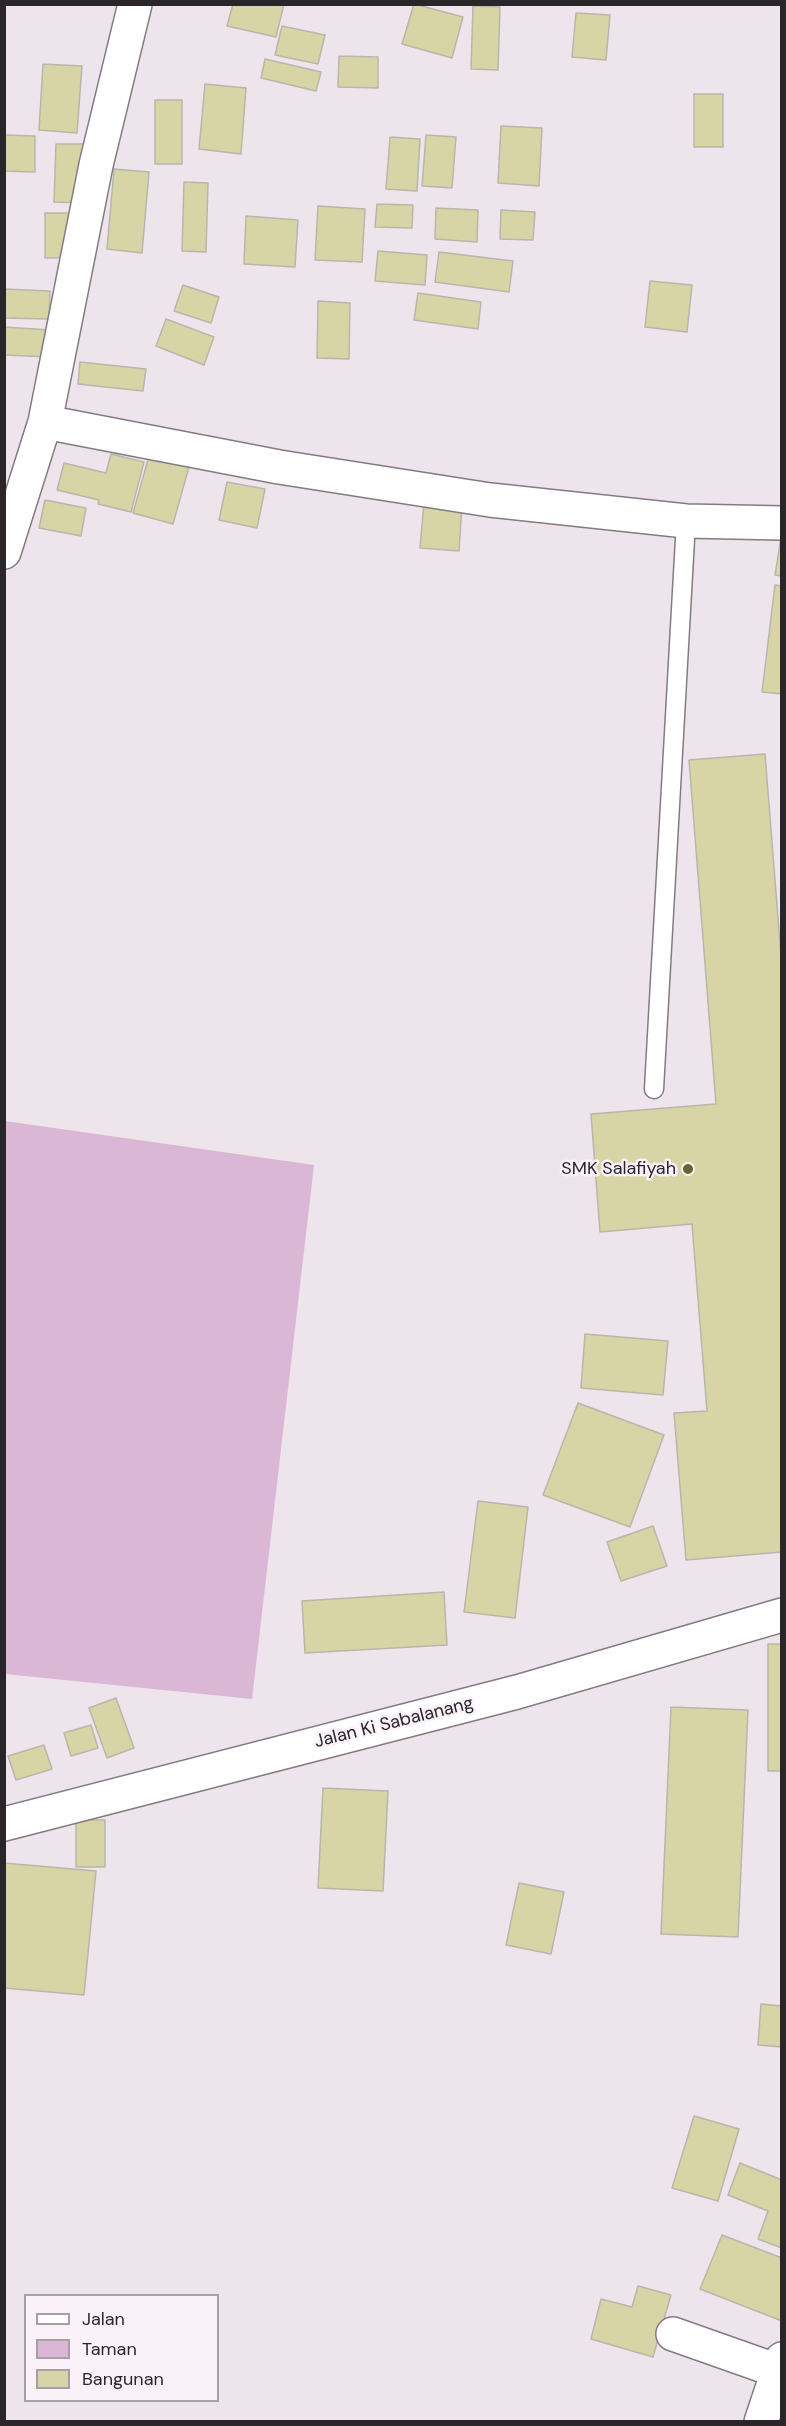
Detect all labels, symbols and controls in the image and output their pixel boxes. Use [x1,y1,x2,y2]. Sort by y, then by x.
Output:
place label: SMK Salafiyah [561,1158,676,1180]
marker: SMK Salafiyah [681,1162,695,1176]
street label: Jalan Ki Sabalanang [312,1693,476,1753]
legend [24,2294,219,2402]
text: Jalan [82,2307,125,2331]
text: Taman [82,2337,137,2361]
text: Bangunan [82,2367,164,2391]

